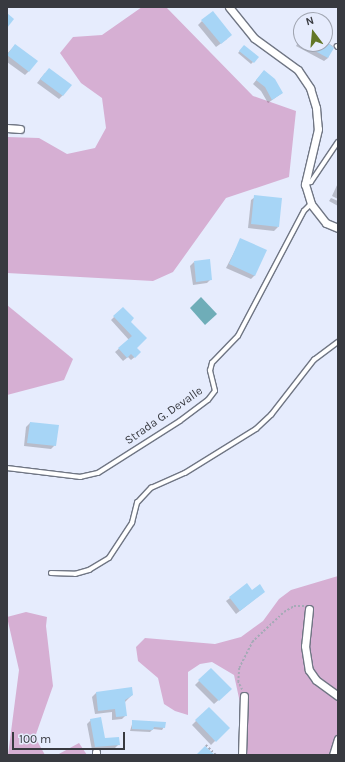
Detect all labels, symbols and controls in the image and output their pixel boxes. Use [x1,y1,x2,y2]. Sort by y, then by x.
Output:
north arrow [293,12,333,52]
text: N [304,14,315,28]
street label: Strada G. Devalle [122,384,206,448]
scale bar [14,724,127,750]
text: 100 m [19,732,51,746]

